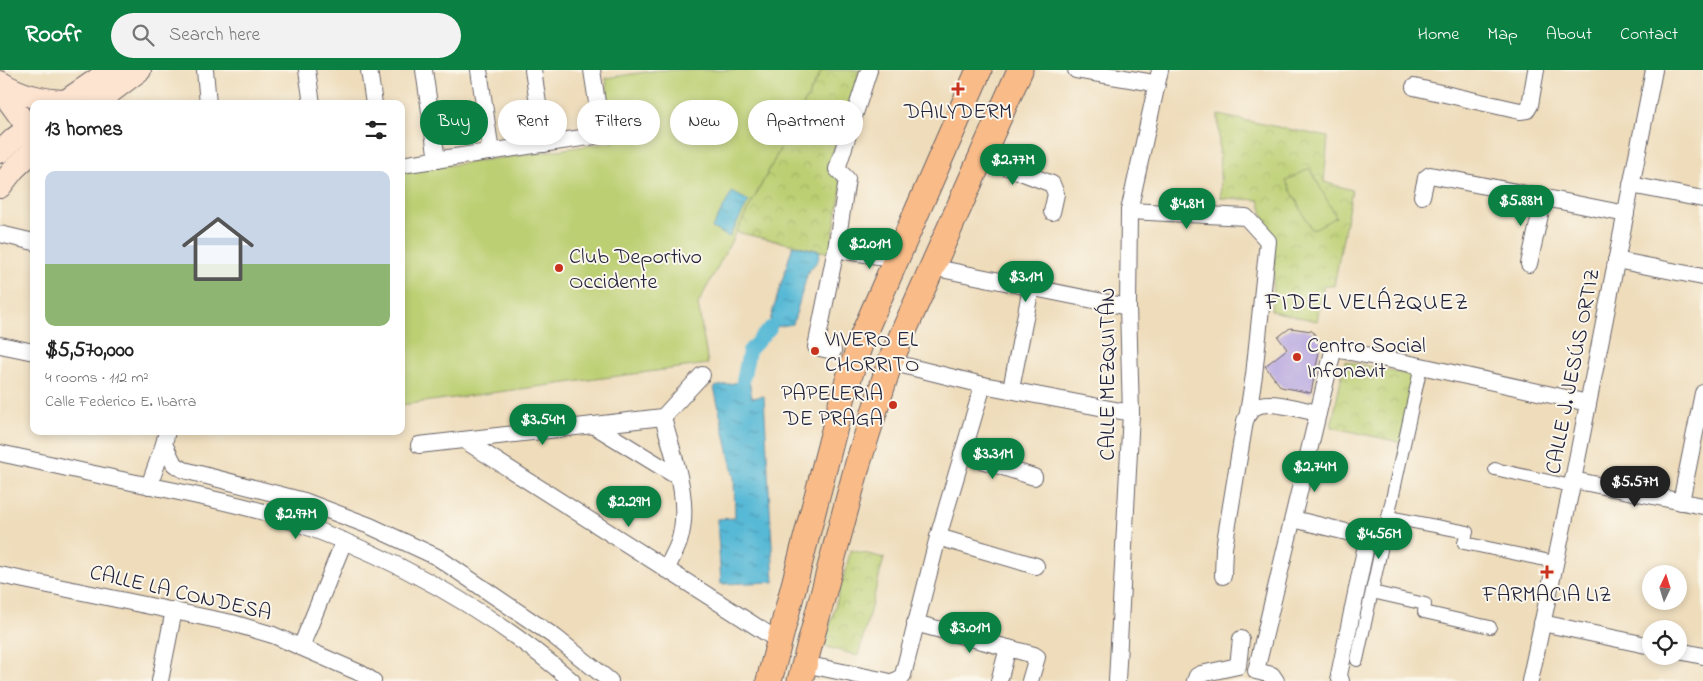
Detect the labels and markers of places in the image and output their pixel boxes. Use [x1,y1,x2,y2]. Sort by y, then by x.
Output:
marker: DAILYDERM [952,83,964,95]
place label: DAILYDERM [903,97,1012,129]
pin: $2.77M [972,144,1054,186]
pin: $5.88M [1480,184,1562,227]
pin: $4.8M [1152,188,1222,230]
pin: $2.01M [829,228,911,270]
place label: Club Deportivo Occidente [569,242,702,299]
pin: $3.1M [991,260,1061,303]
marker: Club Deportivo Occidente [553,262,565,274]
place label: VIVERO EL CHORRITO [824,325,920,382]
place label: Centro Social Infonavit [1307,331,1426,388]
marker: VIVERO EL CHORRITO [809,345,821,357]
marker: Centro Social Infonavit [1291,351,1303,363]
place label: PAPELERIA DE PRAGA [781,379,883,436]
marker: PAPELERIA DE PRAGA [887,399,899,411]
pin: $3.54M [502,404,584,446]
pin: $3.31M [952,438,1034,480]
pin: $2.74M [1274,450,1356,493]
pin: $5.57M [1594,466,1676,508]
pin: $2.29M [588,486,670,528]
pin: $2.97M [255,498,337,540]
pin: $4.56M [1338,518,1420,560]
marker: FARMACIA LIZ [1541,566,1553,578]
place label: FARMACIA LIZ [1482,580,1612,612]
pin: $3.01M [929,612,1011,654]

